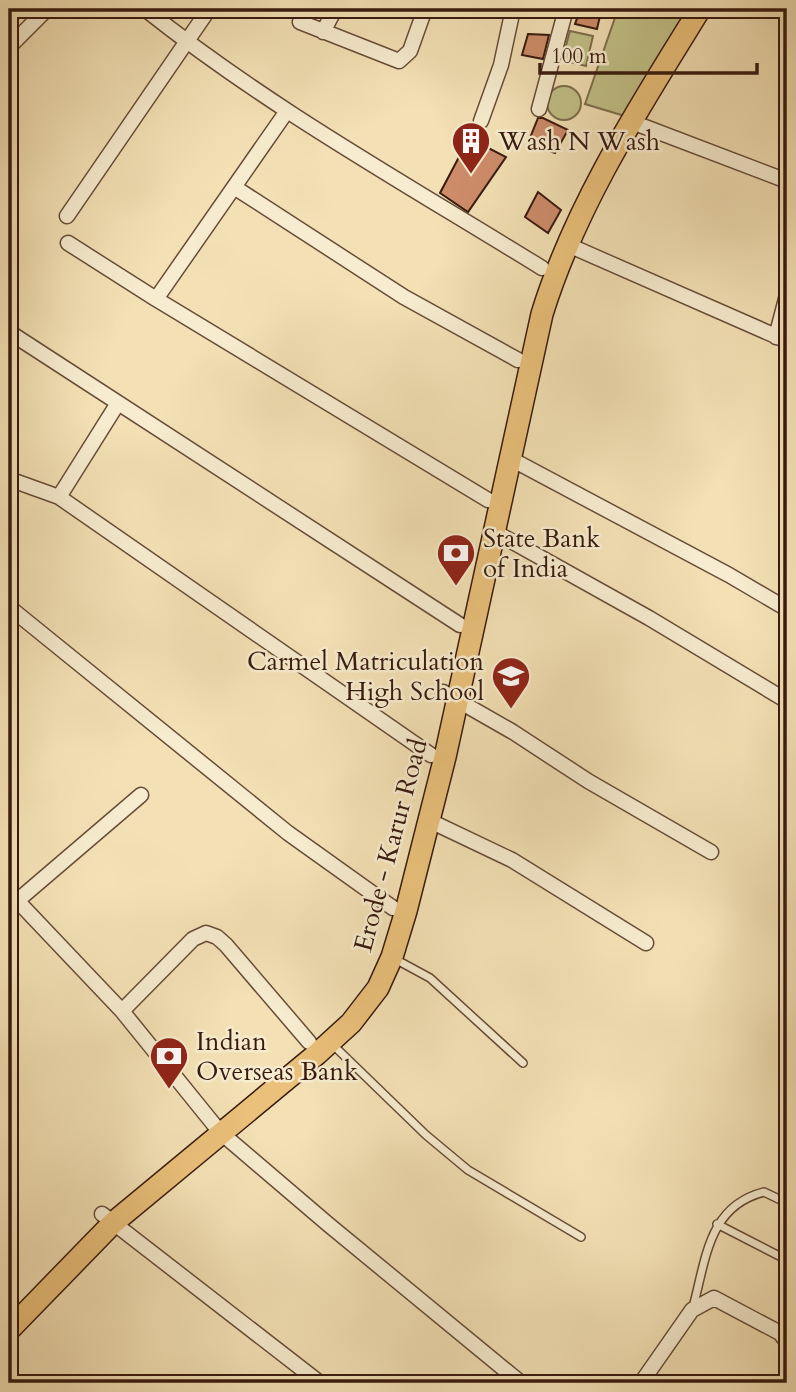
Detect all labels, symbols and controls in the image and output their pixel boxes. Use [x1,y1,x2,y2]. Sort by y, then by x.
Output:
scale bar [540,32,758,76]
text: 100 m [551,42,607,71]
building icon: Wash N Wash [450,120,492,175]
place label: Wash N Wash [497,124,660,159]
place label: State Bank of India [483,521,600,586]
bank icon: State Bank of India [435,532,477,587]
place label: Carmel Matriculation High School [247,644,484,709]
school or university icon: Carmel Matriculation High School [490,655,532,710]
street label: Erode - Karur Road [345,735,436,955]
place label: Indian Overseas Bank [196,1024,358,1089]
bank icon: Indian Overseas Bank [148,1035,190,1090]

